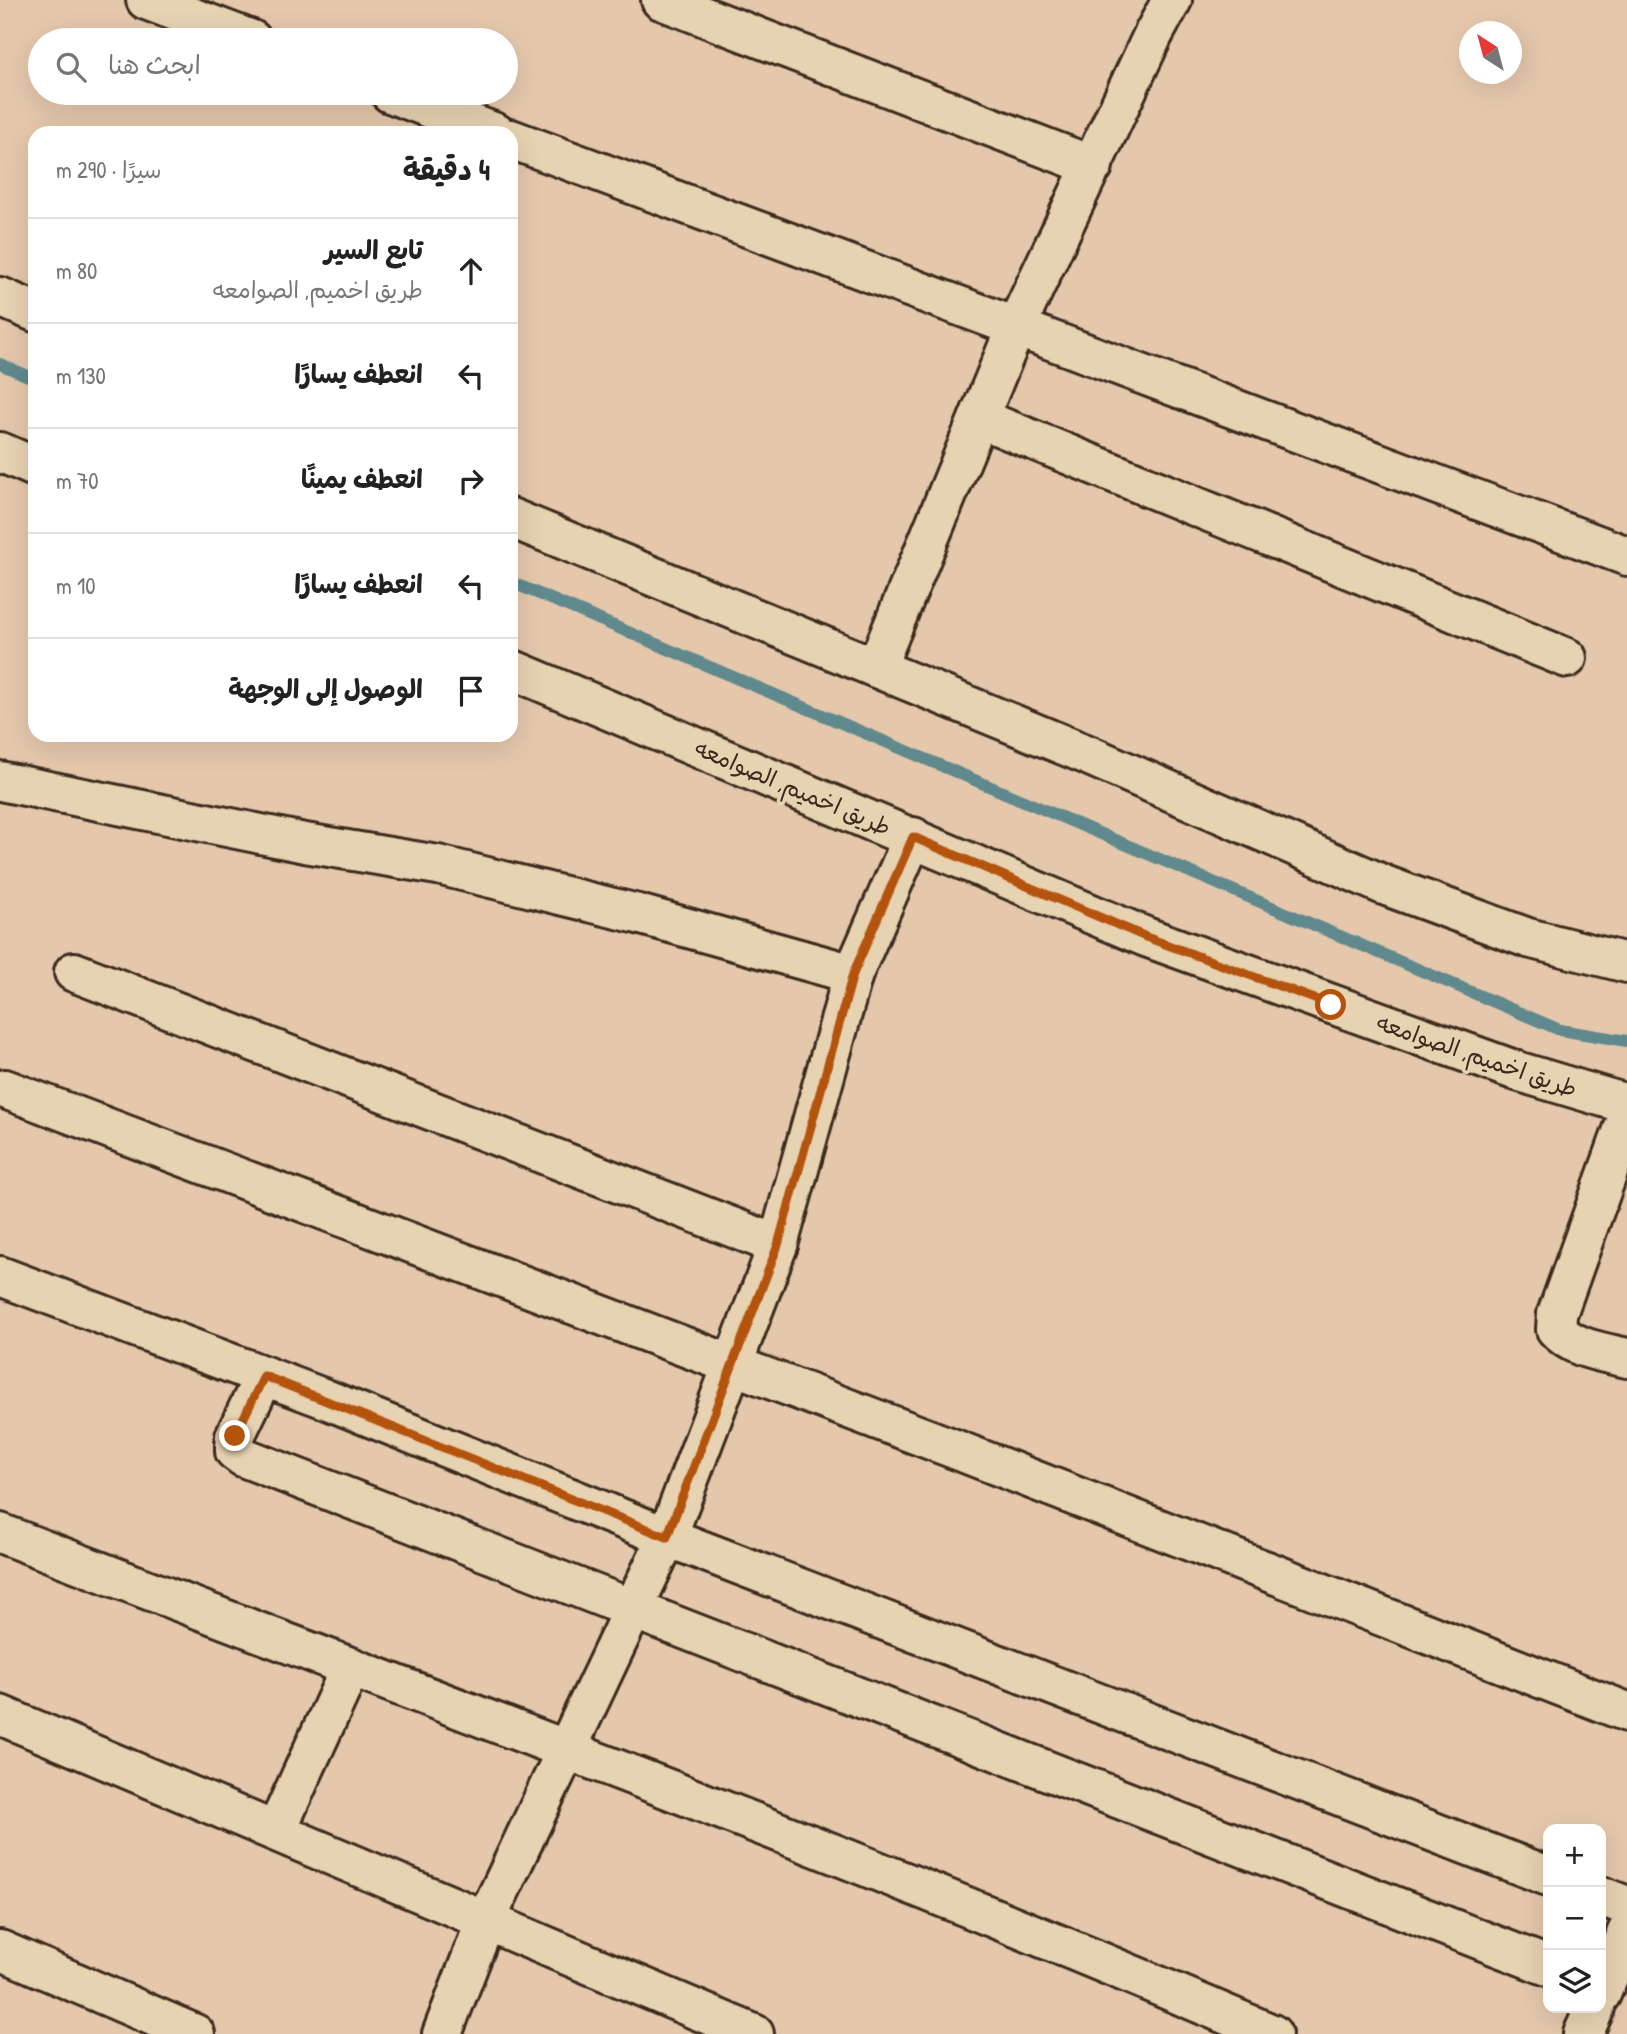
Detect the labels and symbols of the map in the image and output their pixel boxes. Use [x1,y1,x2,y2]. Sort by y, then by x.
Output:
north arrow [1459,21,1522,84]
street label: طريق اخميم, الصوامعه [689,732,896,845]
route start [1315,989,1346,1020]
street label: طريق اخميم, الصوامعه [1372,1006,1581,1107]
route end [219,1420,250,1451]

